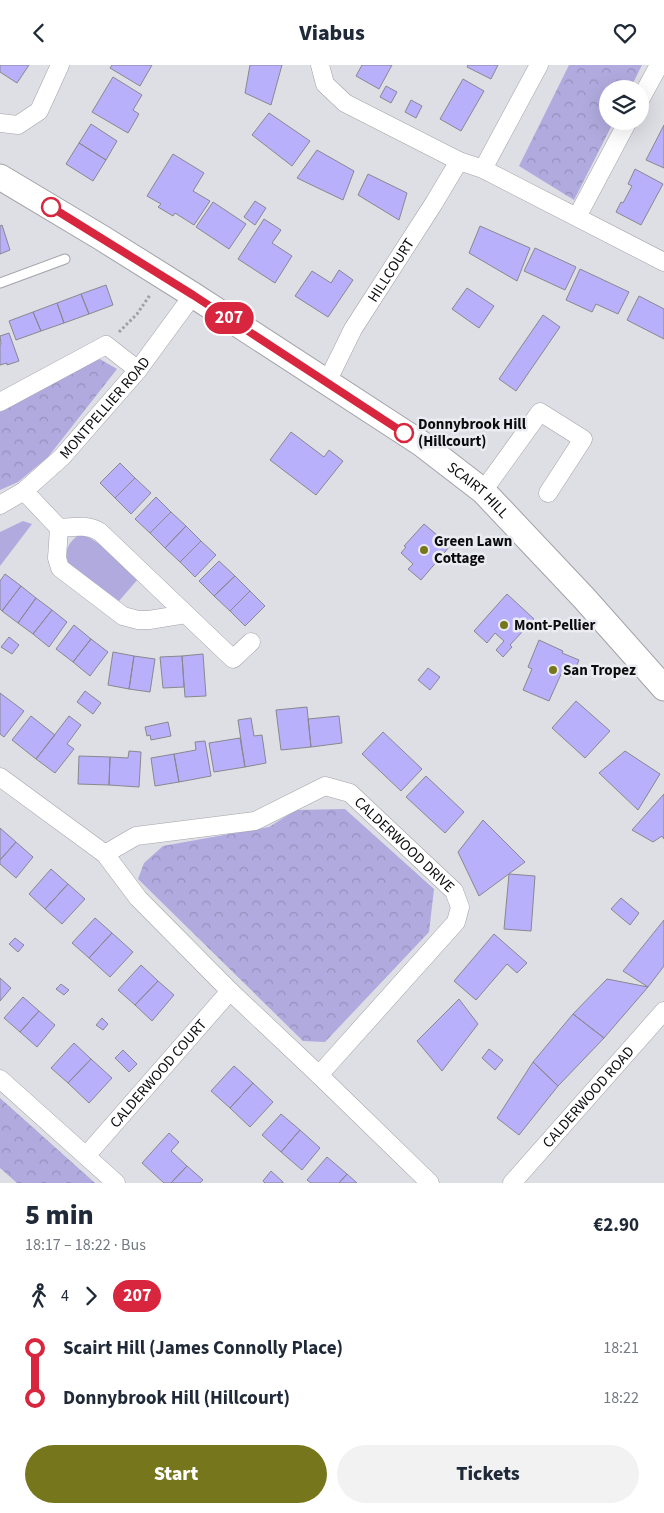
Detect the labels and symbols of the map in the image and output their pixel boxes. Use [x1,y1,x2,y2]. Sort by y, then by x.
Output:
unlabelled marker [41,197,61,217]
street label: HILLCOURT [363,234,420,306]
line badge: 207 [200,302,258,334]
street label: MONTPELLIER ROAD [55,353,155,464]
place label: Donnybrook Hill (Hillcourt) [418,414,527,452]
marker: Donnybrook Hill (Hillcourt) [394,423,414,443]
street label: SCAIRT HILL [442,457,513,523]
place label: Green Lawn Cottage [434,531,512,569]
marker: Green Lawn Cottage [418,544,430,556]
place label: Mont-Pellier [514,615,595,636]
marker: Mont-Pellier [498,619,510,631]
place label: San Tropez [563,660,636,681]
marker: San Tropez [547,664,559,676]
street label: CALDERWOOD DRIVE [349,792,459,897]
street label: CALDERWOOD COURT [105,1015,212,1133]
street label: CALDERWOOD ROAD [538,1042,639,1153]

